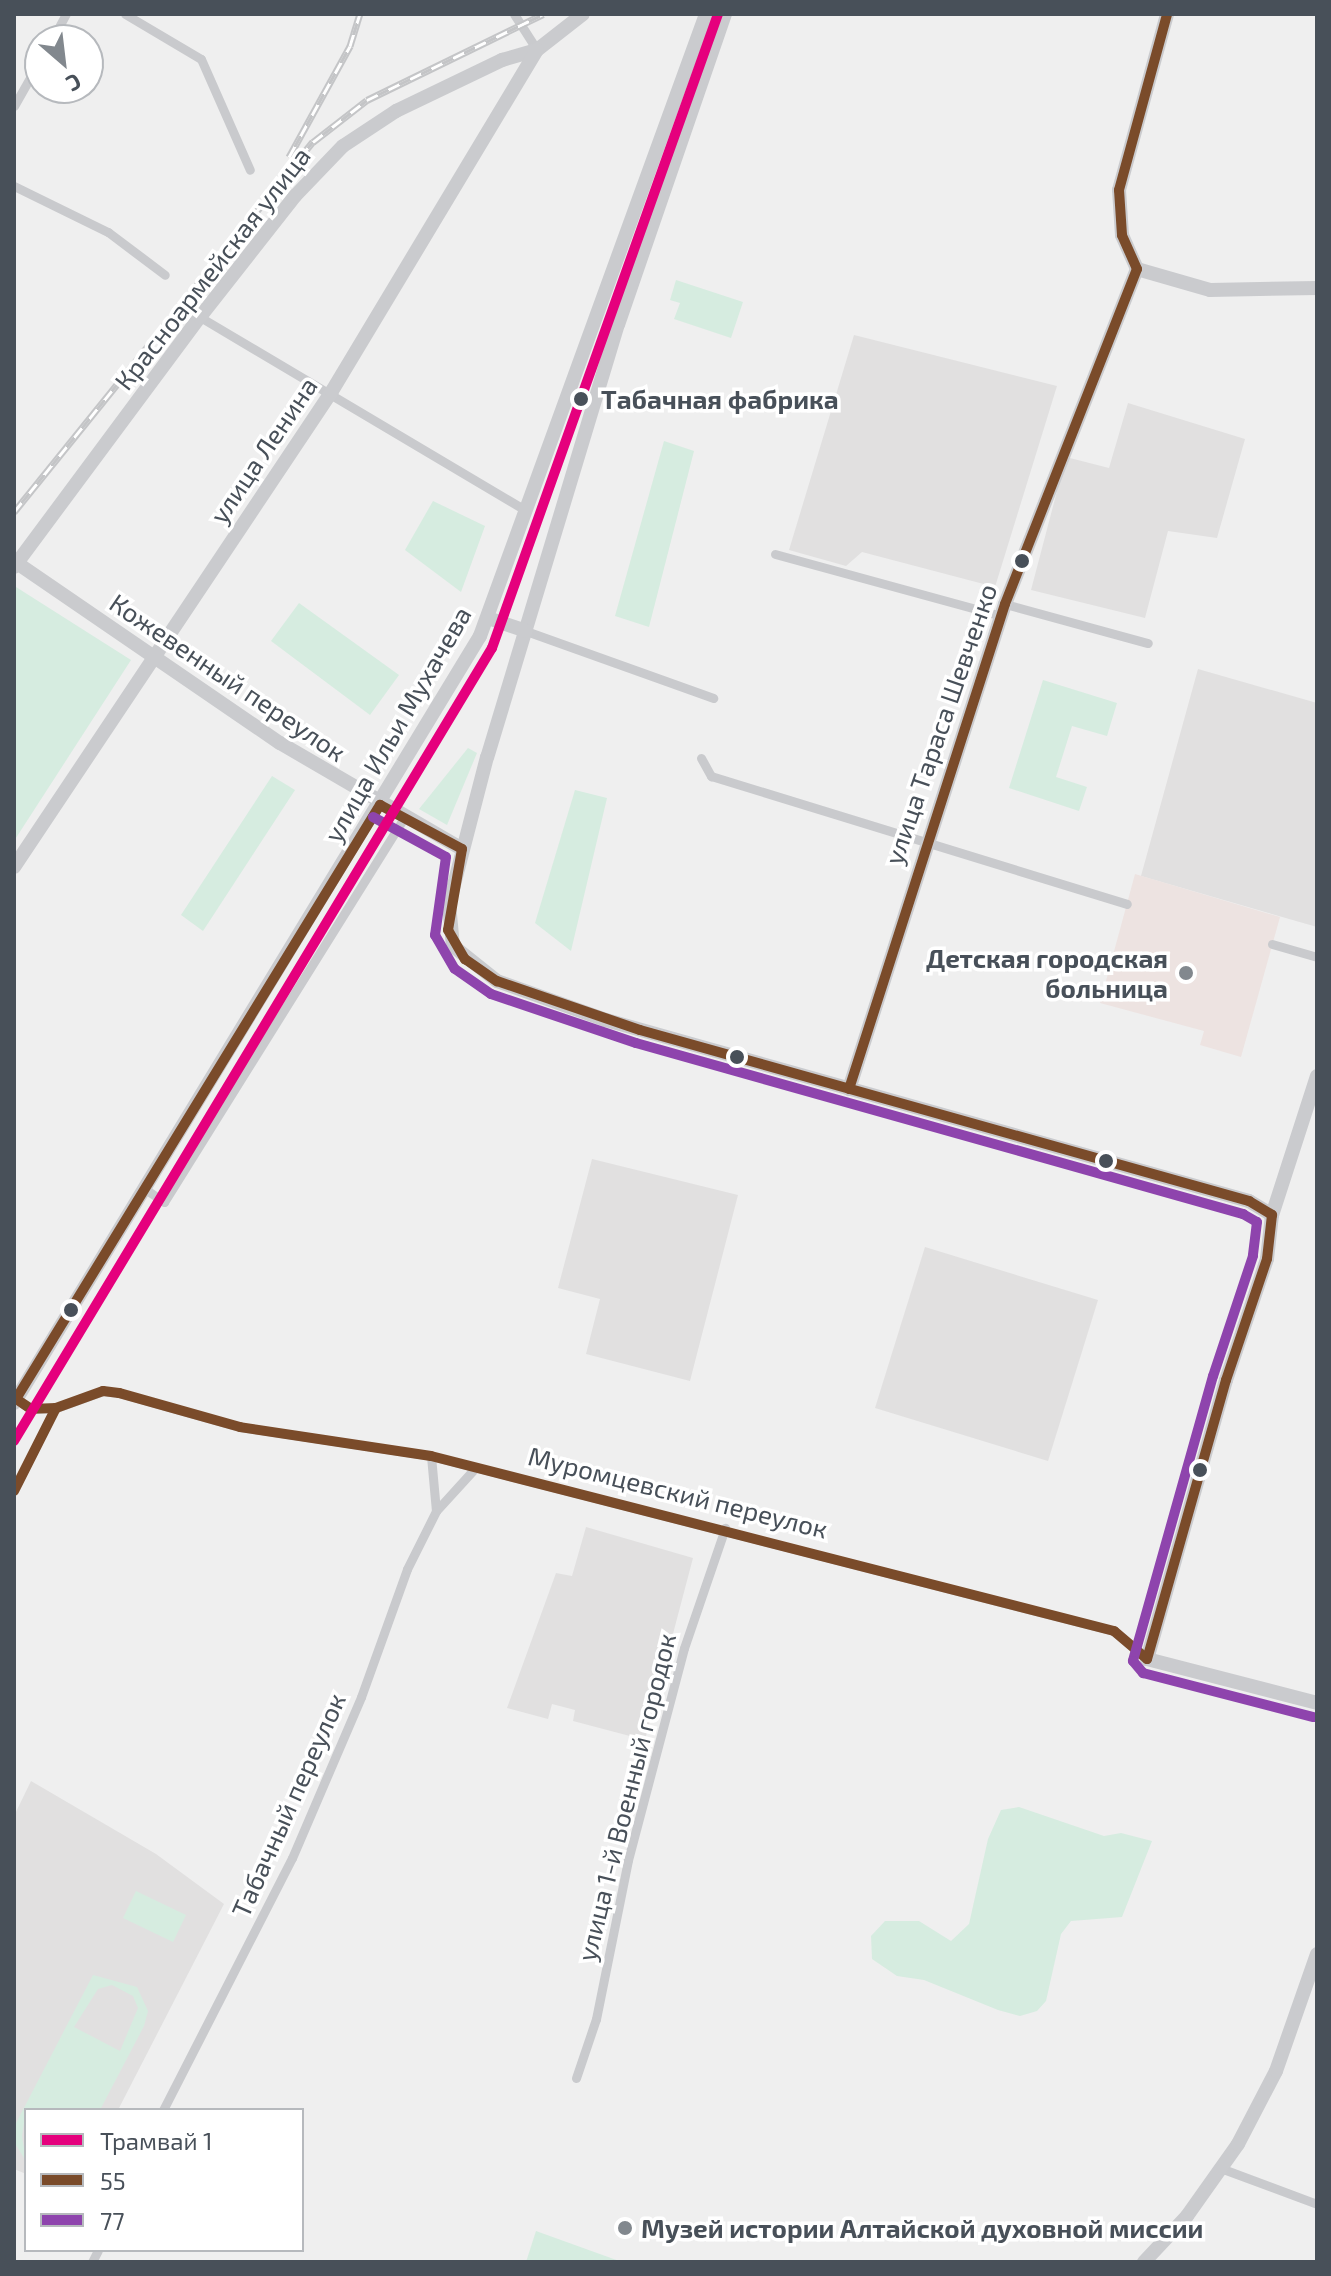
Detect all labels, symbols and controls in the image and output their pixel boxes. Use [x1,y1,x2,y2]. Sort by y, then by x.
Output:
north arrow [24,24,104,104]
text: С [63,69,86,98]
street label: Красноармейская улица [107,140,317,396]
street label: улица Ленина [203,371,323,529]
place label: Табачная фабрика [601,383,839,415]
marker: Табачная фабрика [568,386,594,412]
unlabelled marker [1014,553,1030,569]
street label: улица Тараса Шевченко [877,580,1003,868]
street label: Кожевенный переулок [104,586,352,768]
street label: улица Ильи Мухачева [317,601,477,847]
place label: Детская городская больница [926,942,1168,1004]
marker: Детская городская больница [1175,962,1197,984]
unlabelled marker [729,1049,745,1065]
unlabelled marker [1098,1153,1114,1169]
unlabelled marker [63,1302,79,1318]
street label: Муромцевский переулок [525,1440,831,1544]
unlabelled marker [1192,1462,1208,1478]
street label: улица 1-й Военный городок [570,1630,682,1964]
street label: Табачный переулок [225,1688,351,1922]
legend [24,2108,304,2252]
text: Трамвай 1 [100,2126,213,2155]
text: 55 [100,2166,126,2195]
text: 77 [100,2206,125,2235]
place label: Музей истории Алтайской духовной миссии [641,2212,1203,2244]
marker: Музей истории Алтайской духовной миссии [616,2219,634,2237]

